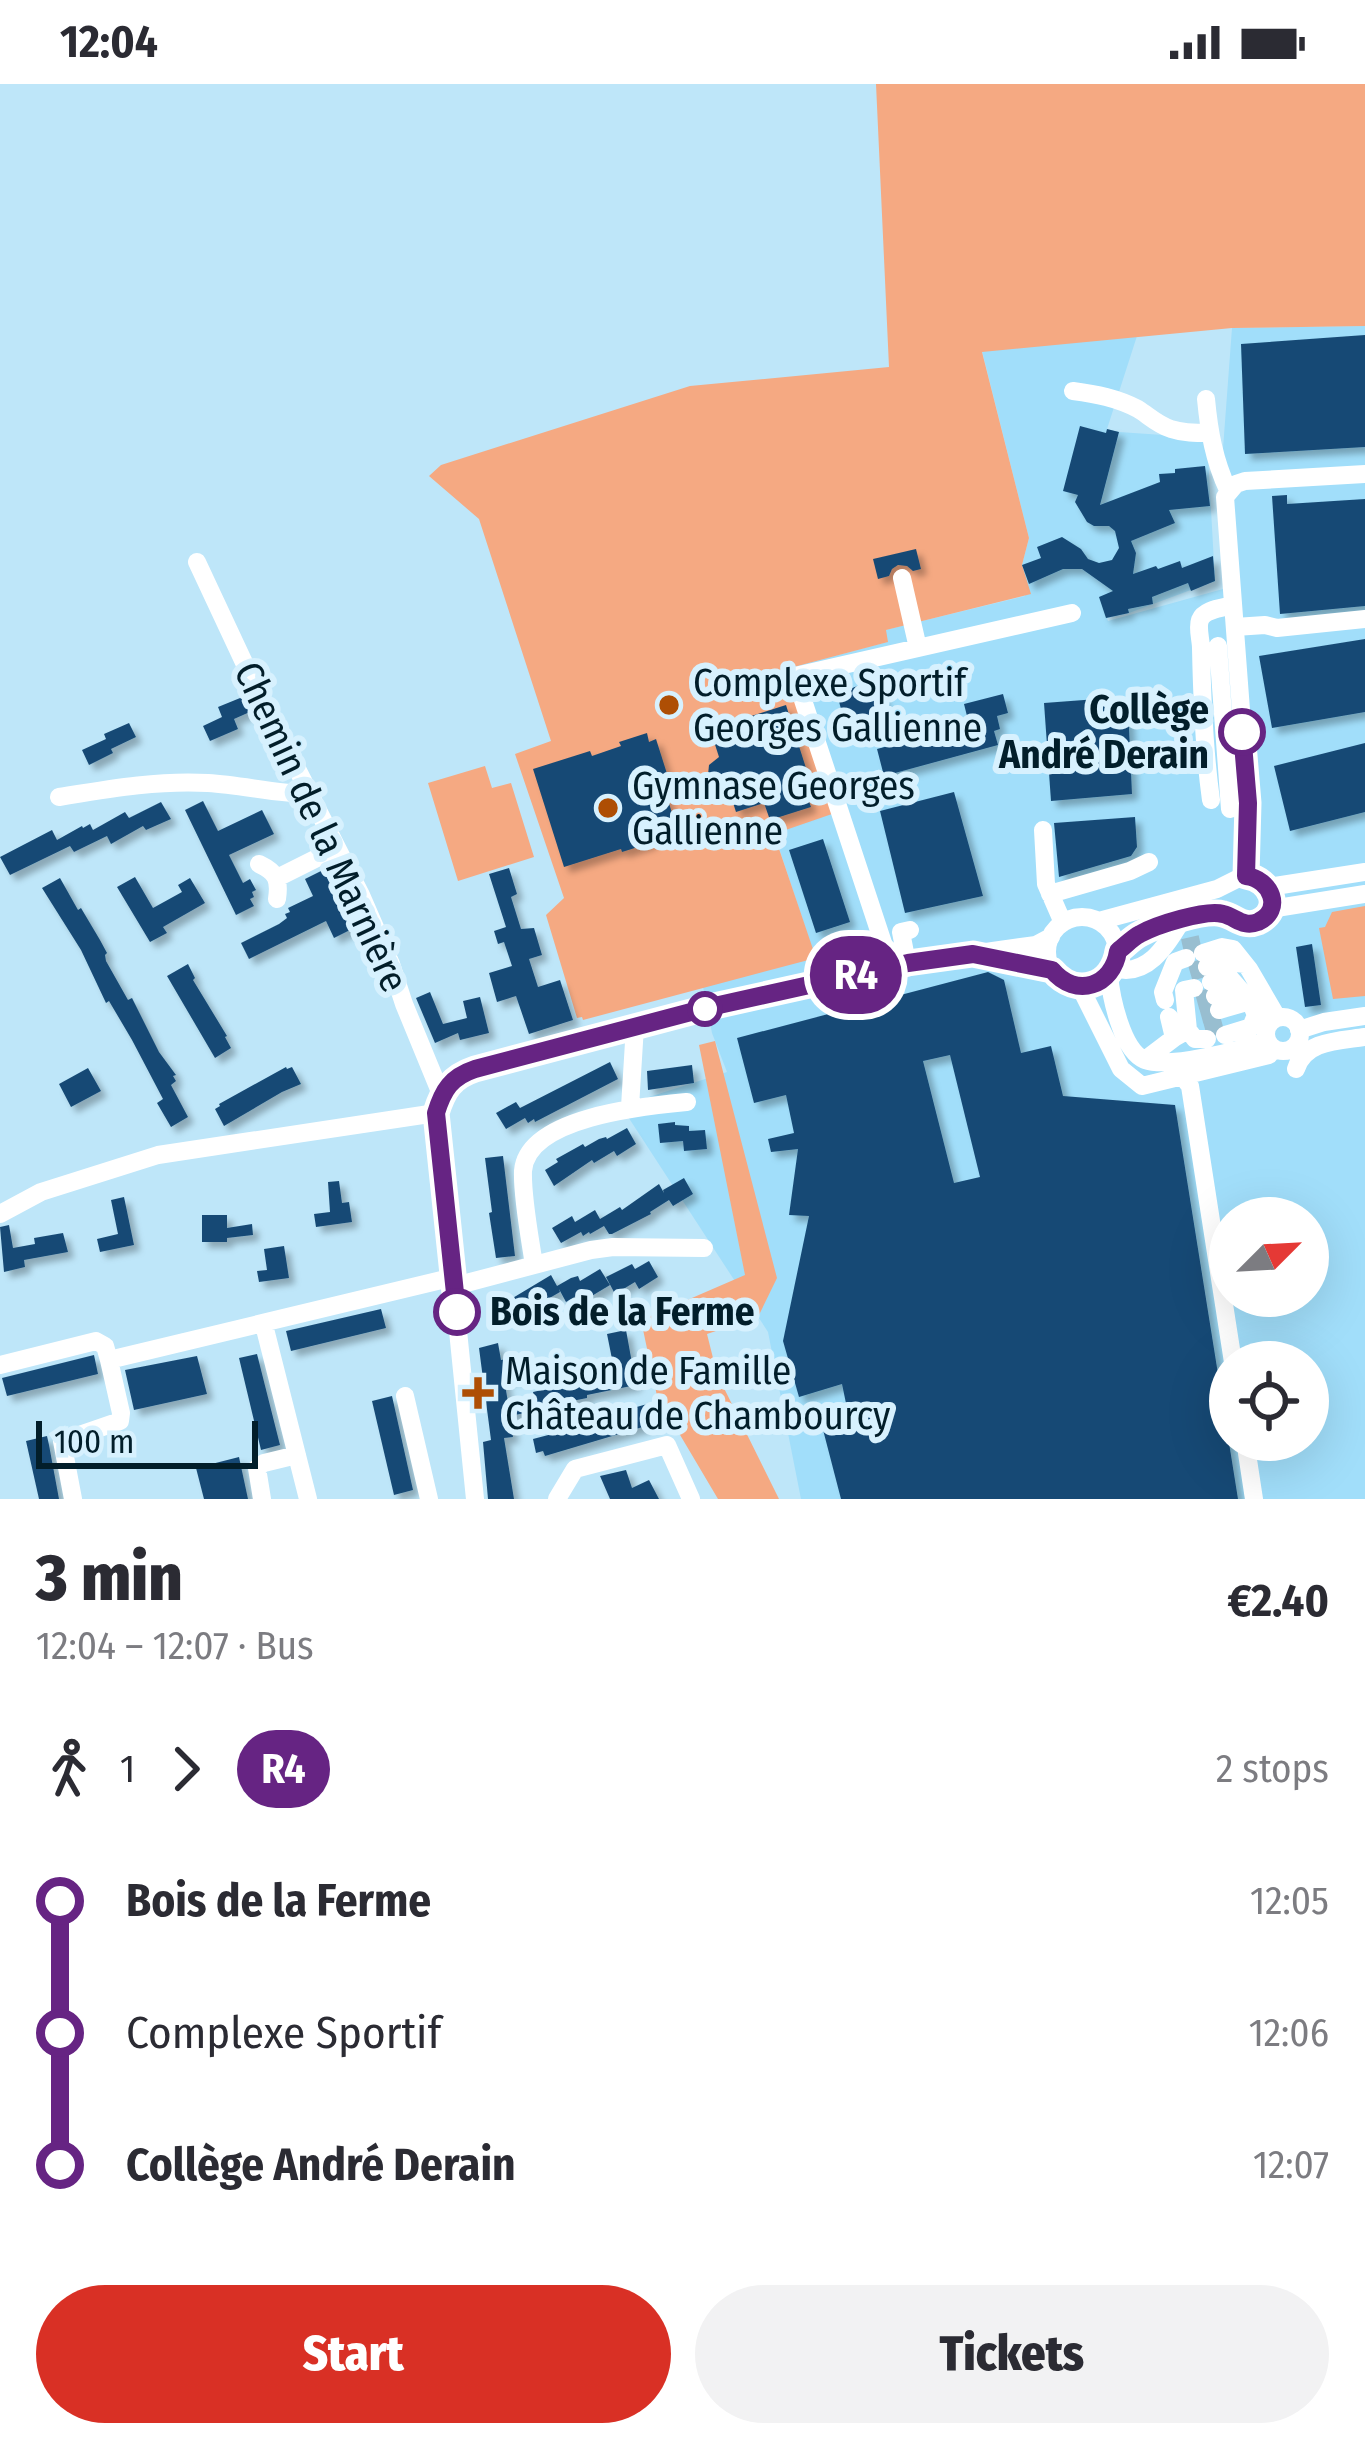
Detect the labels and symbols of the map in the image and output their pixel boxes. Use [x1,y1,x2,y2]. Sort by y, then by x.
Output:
street label: Chemin de la Marnière [224,655,418,999]
place label: Complexe Sportif Georges Gallienne [693,660,982,751]
place label: Collège André Derain [998,687,1209,778]
marker: Complexe Sportif Georges Gallienne [656,692,682,718]
marker: Collège André Derain [1220,710,1264,754]
place label: Gymnase Georges Gallienne [632,763,915,854]
marker: Gymnase Georges Gallienne [595,795,621,821]
line badge: R4 [802,936,910,1014]
unlabelled marker [689,993,721,1025]
north arrow [1209,1197,1329,1317]
place label: Bois de la Ferme [490,1289,754,1335]
marker: Bois de la Ferme [435,1290,479,1334]
place label: Maison de Famille Château de Chambourcy [505,1348,891,1439]
marker: Maison de Famille Château de Chambourcy [462,1377,494,1409]
scale bar [36,1415,258,1468]

